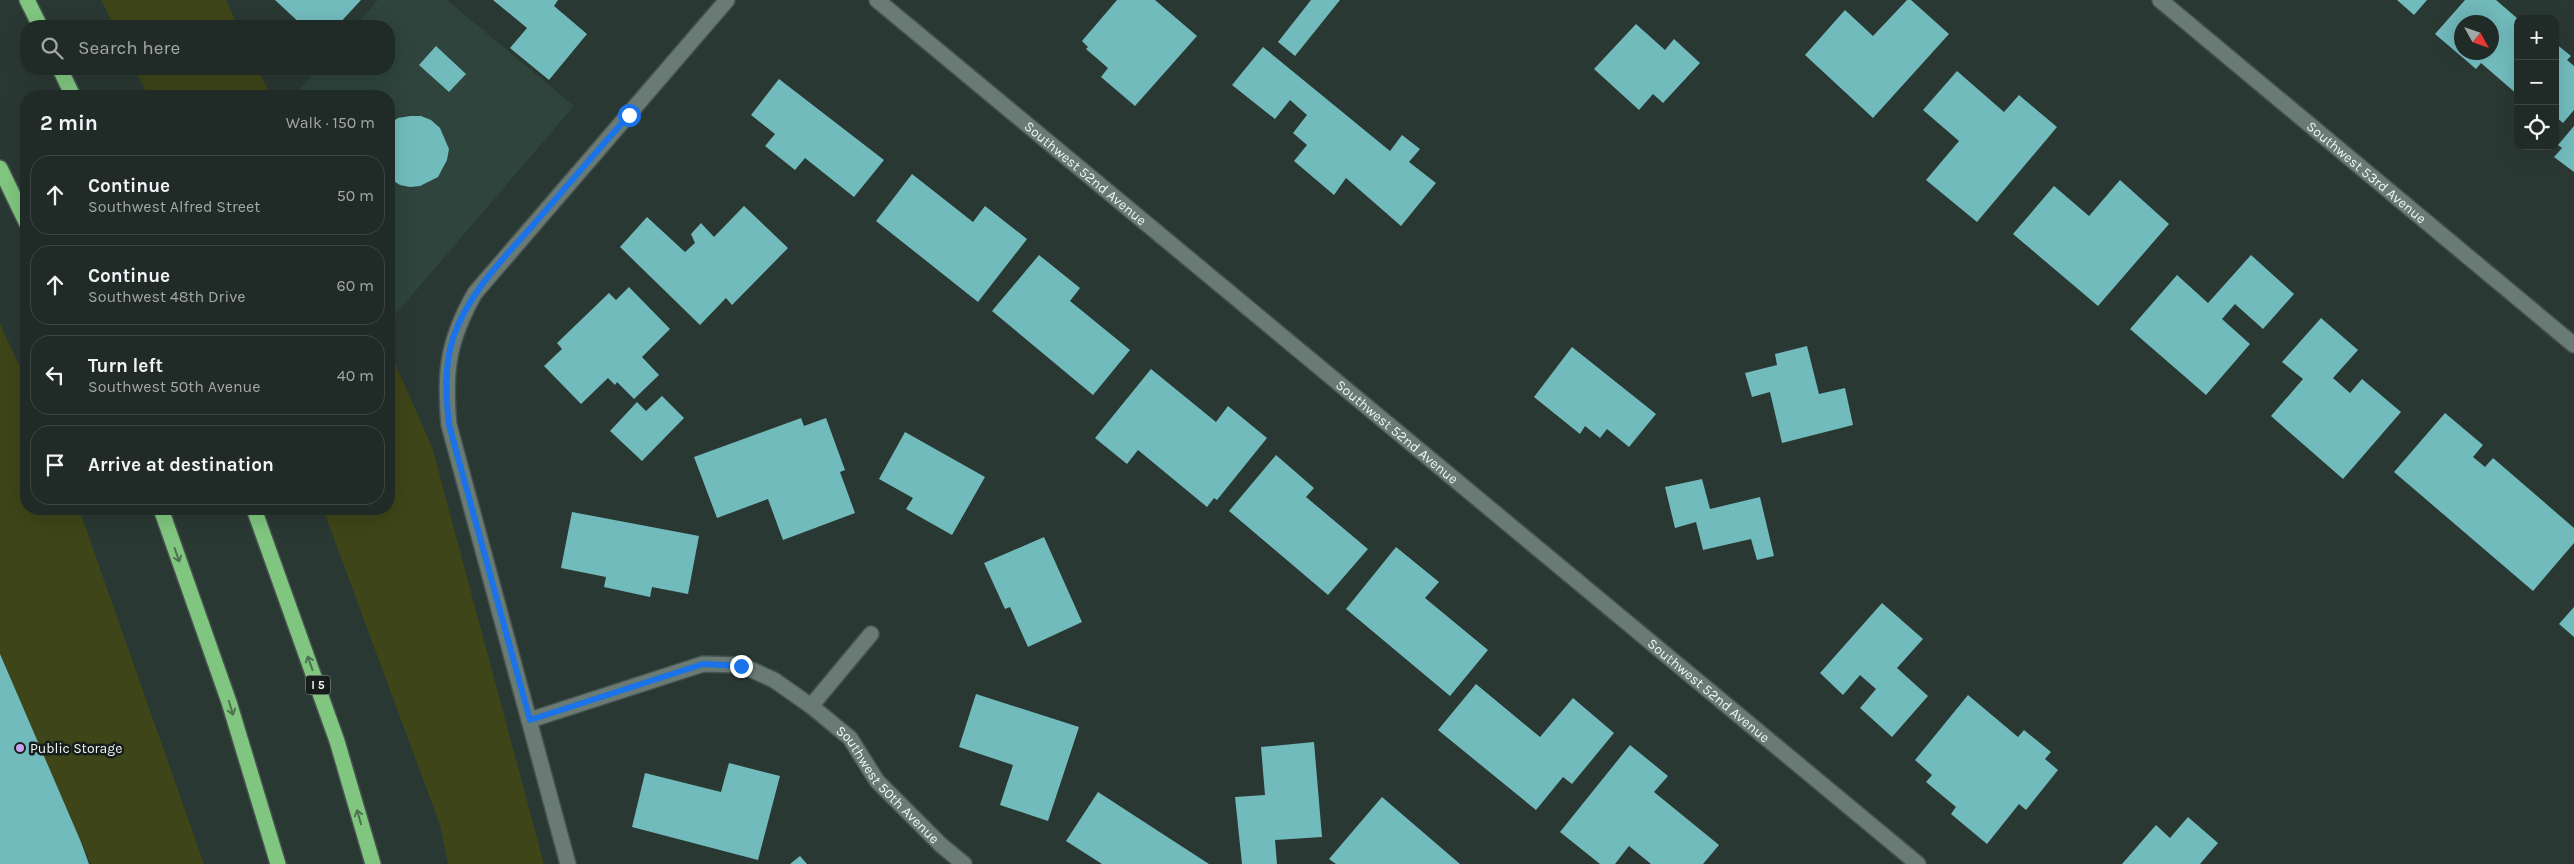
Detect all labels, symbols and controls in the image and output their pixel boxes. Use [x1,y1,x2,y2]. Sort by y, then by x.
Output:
north arrow [2454,15,2499,60]
map controls [2514,15,2559,150]
button: + [2514,15,2559,60]
search box [20,20,395,75]
icon: search [38,34,66,62]
text: Search here [78,37,180,59]
button: − [2514,60,2559,105]
route start [618,104,641,127]
button: locate [2514,105,2559,150]
text: 2 min [40,111,98,135]
text: Walk · 150 m [286,113,375,132]
street label: Southwest 52nd Avenue [1021,118,1150,229]
street label: Southwest 53rd Avenue [2303,118,2430,227]
text: Continue [88,175,170,197]
icon: ahead [41,181,69,209]
text: 50 m [337,186,374,205]
text: Southwest Alfred Street [88,197,260,216]
text: Continue [88,265,170,287]
icon: ahead [41,271,69,299]
text: 60 m [337,276,374,295]
text: Southwest 48th Drive [88,287,245,306]
text: Turn left [88,355,163,377]
icon: left [41,361,69,389]
text: 40 m [337,366,374,385]
street label: Southwest 52nd Avenue [1332,376,1461,488]
text: Southwest 50th Avenue [88,377,260,396]
icon: arrive [41,451,69,479]
text: Arrive at destination [88,454,274,476]
one-way arrow [173,546,182,562]
street label: Southwest 52nd Avenue [1644,635,1773,746]
one-way arrow [305,655,314,671]
route end [730,655,753,678]
road number: I 5 [306,676,330,694]
one-way arrow [226,700,236,716]
street label: Southwest 50th Avenue [832,722,943,847]
place label: Public Storage [30,740,122,757]
marker: Public Storage [14,742,26,754]
one-way arrow [354,810,364,826]

